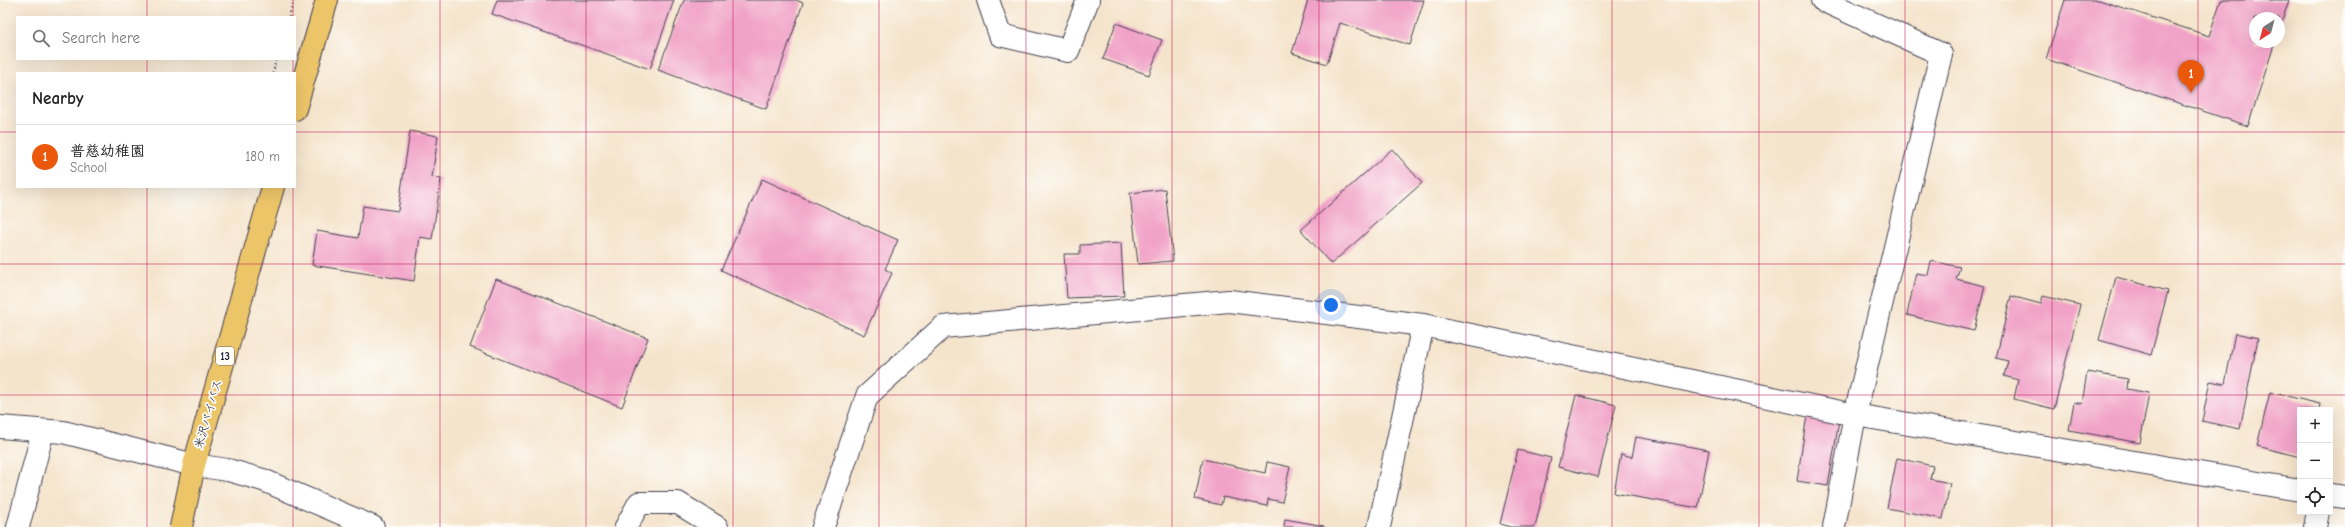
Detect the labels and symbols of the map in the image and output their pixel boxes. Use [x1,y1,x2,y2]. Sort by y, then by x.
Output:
north arrow [2249,12,2285,48]
pin: 1 [2178,60,2204,93]
your location [1321,295,1341,315]
road number: 13 [216,347,234,365]
street label: 米沢バイパス [191,378,225,450]

